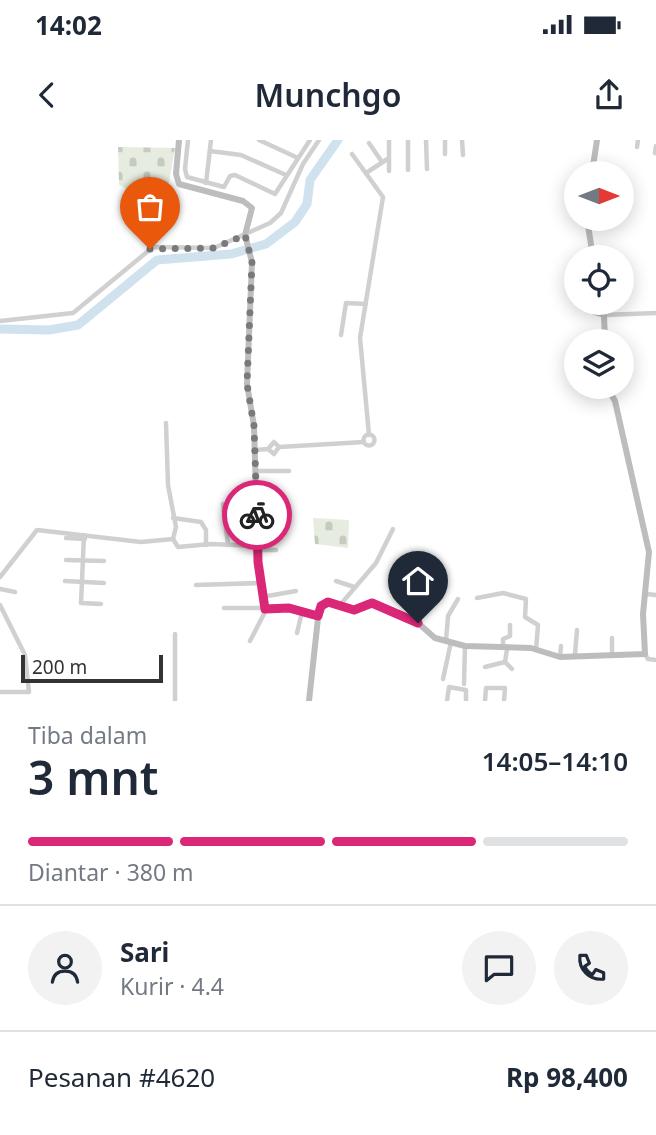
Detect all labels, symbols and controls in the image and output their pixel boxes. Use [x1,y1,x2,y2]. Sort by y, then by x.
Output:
text: 14:02 [35,7,102,43]
text: Munchgo [255,73,401,116]
icon: back [28,76,66,114]
icon: share [590,76,628,114]
north arrow [564,161,634,231]
map controls [564,161,634,399]
pin [120,177,180,249]
icon: bag [131,188,169,226]
button: locate [564,245,634,315]
button: layers [564,329,634,399]
courier [222,480,292,550]
icon: bike [238,496,276,534]
pin [388,551,448,623]
icon: home [399,562,437,600]
scale bar [21,652,163,684]
text: 200 m [32,654,87,680]
text: Tiba dalam [28,719,147,751]
text: 14:05–14:10 [482,743,628,779]
text: 3 mnt [28,746,158,808]
text: Diantar · 380 m [28,856,194,888]
button: person [28,931,102,1005]
button: chat [462,931,536,1005]
button: phone [554,931,628,1005]
text: Sari [120,934,169,970]
text: Kurir · 4.4 [120,970,224,1002]
text: Pesanan #4620 [28,1059,215,1095]
text: Rp 98,400 [506,1059,628,1095]

